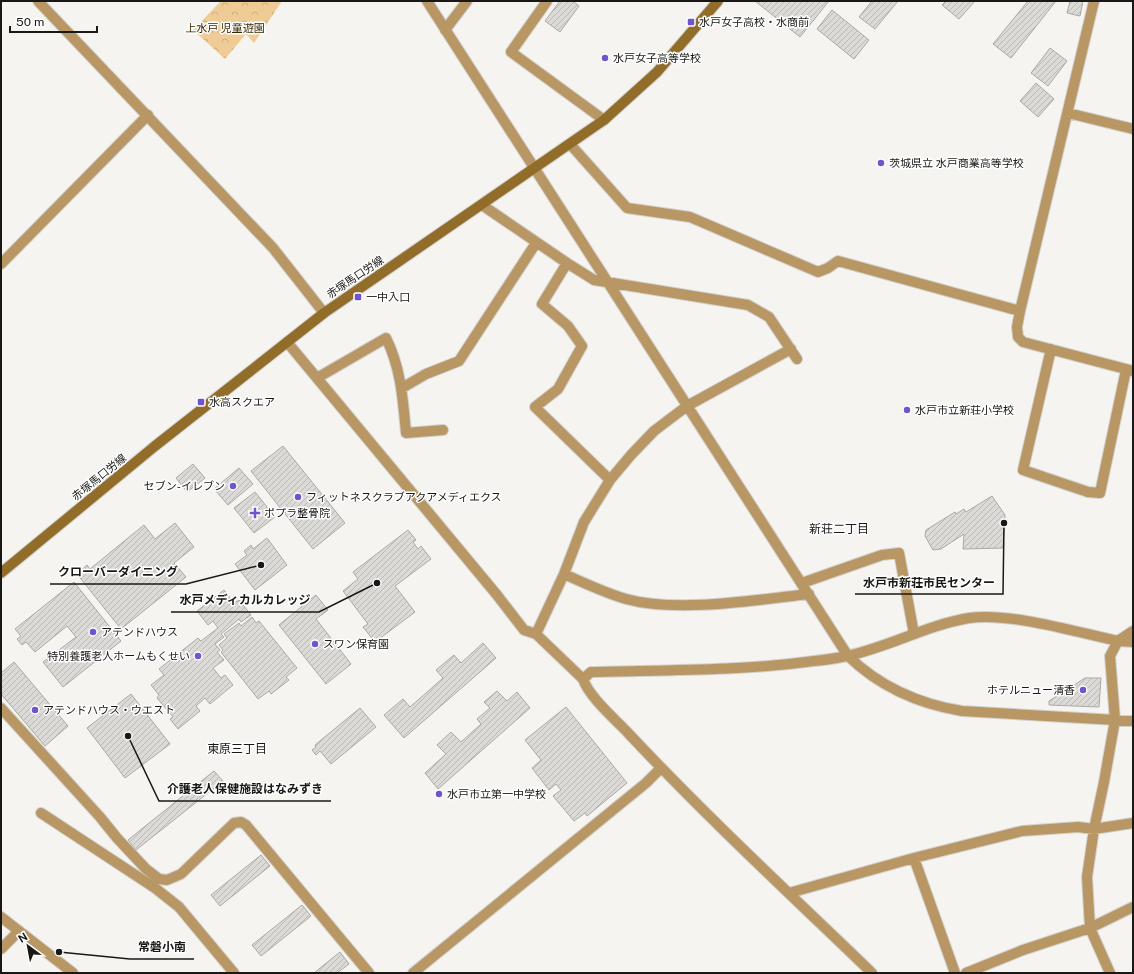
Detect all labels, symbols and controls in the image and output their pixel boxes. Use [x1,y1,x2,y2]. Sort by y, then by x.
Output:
scale bar [10,8,97,34]
text: 50 m [16,15,44,29]
place label: 水戸女子高校・水商前 [699,16,809,28]
marker: 水戸女子高校・水商前 [686,17,696,27]
park label: 上水戸 児童遊園 [185,22,265,34]
place label: 水戸女子高等学校 [613,52,701,64]
marker: 水戸女子高等学校 [600,53,610,63]
place label: 茨城県立 水戸商業高等学校 [889,157,1024,169]
marker: 茨城県立 水戸商業高等学校 [876,158,886,168]
street label: 赤塚馬口労線 [324,254,386,300]
place label: 一中入口 [366,291,410,303]
marker: 一中入口 [353,292,363,302]
place label: 水高スクエア [209,396,275,408]
marker: 水高スクエア [196,397,206,407]
place label: 水戸市立新荘小学校 [915,404,1014,416]
marker: 水戸市立新荘小学校 [902,405,912,415]
street label: 赤塚馬口労線 [70,452,128,502]
place label: セブン-イレブン [144,480,225,492]
marker: セブン-イレブン [228,481,238,491]
place label: フィットネスクラブアクアメディエクス [306,491,502,503]
marker: フィットネスクラブアクアメディエクス [293,492,303,502]
marker: ポプラ整骨院 [249,507,261,519]
place label: ポプラ整骨院 [264,507,330,519]
district label: 新荘二丁目 [809,522,869,536]
callout: クローバーダイニング [50,560,186,584]
text: クローバーダイニング [58,565,178,579]
callout: 水戸市新荘市民センター [855,570,1003,594]
text: 水戸市新荘市民センター [863,576,995,590]
callout: 水戸メディカルカレッジ [171,588,319,612]
text: 水戸メディカルカレッジ [180,593,310,607]
place label: アテンドハウス [101,626,178,638]
marker: アテンドハウス [88,627,98,637]
place label: スワン保育園 [323,638,389,650]
marker: スワン保育園 [310,639,320,649]
place label: 特別養護老人ホームもくせい [47,650,190,662]
marker: 特別養護老人ホームもくせい [193,651,203,661]
place label: ホテルニュー清香 [987,684,1075,696]
marker: ホテルニュー清香 [1078,685,1088,695]
place label: アテンドハウス・ウエスト [43,704,175,716]
marker: アテンドハウス・ウエスト [30,705,40,715]
district label: 東原三丁目 [207,742,267,756]
callout: 介護老人保健施設はなみずき [159,777,331,801]
text: 介護老人保健施設はなみずき [167,782,323,796]
place label: 水戸市立第一中学校 [447,788,546,800]
marker: 水戸市立第一中学校 [434,789,444,799]
north arrow [8,926,48,966]
text: N [16,930,30,945]
callout: 常磐小南 [130,935,194,959]
text: 常磐小南 [138,940,186,954]

